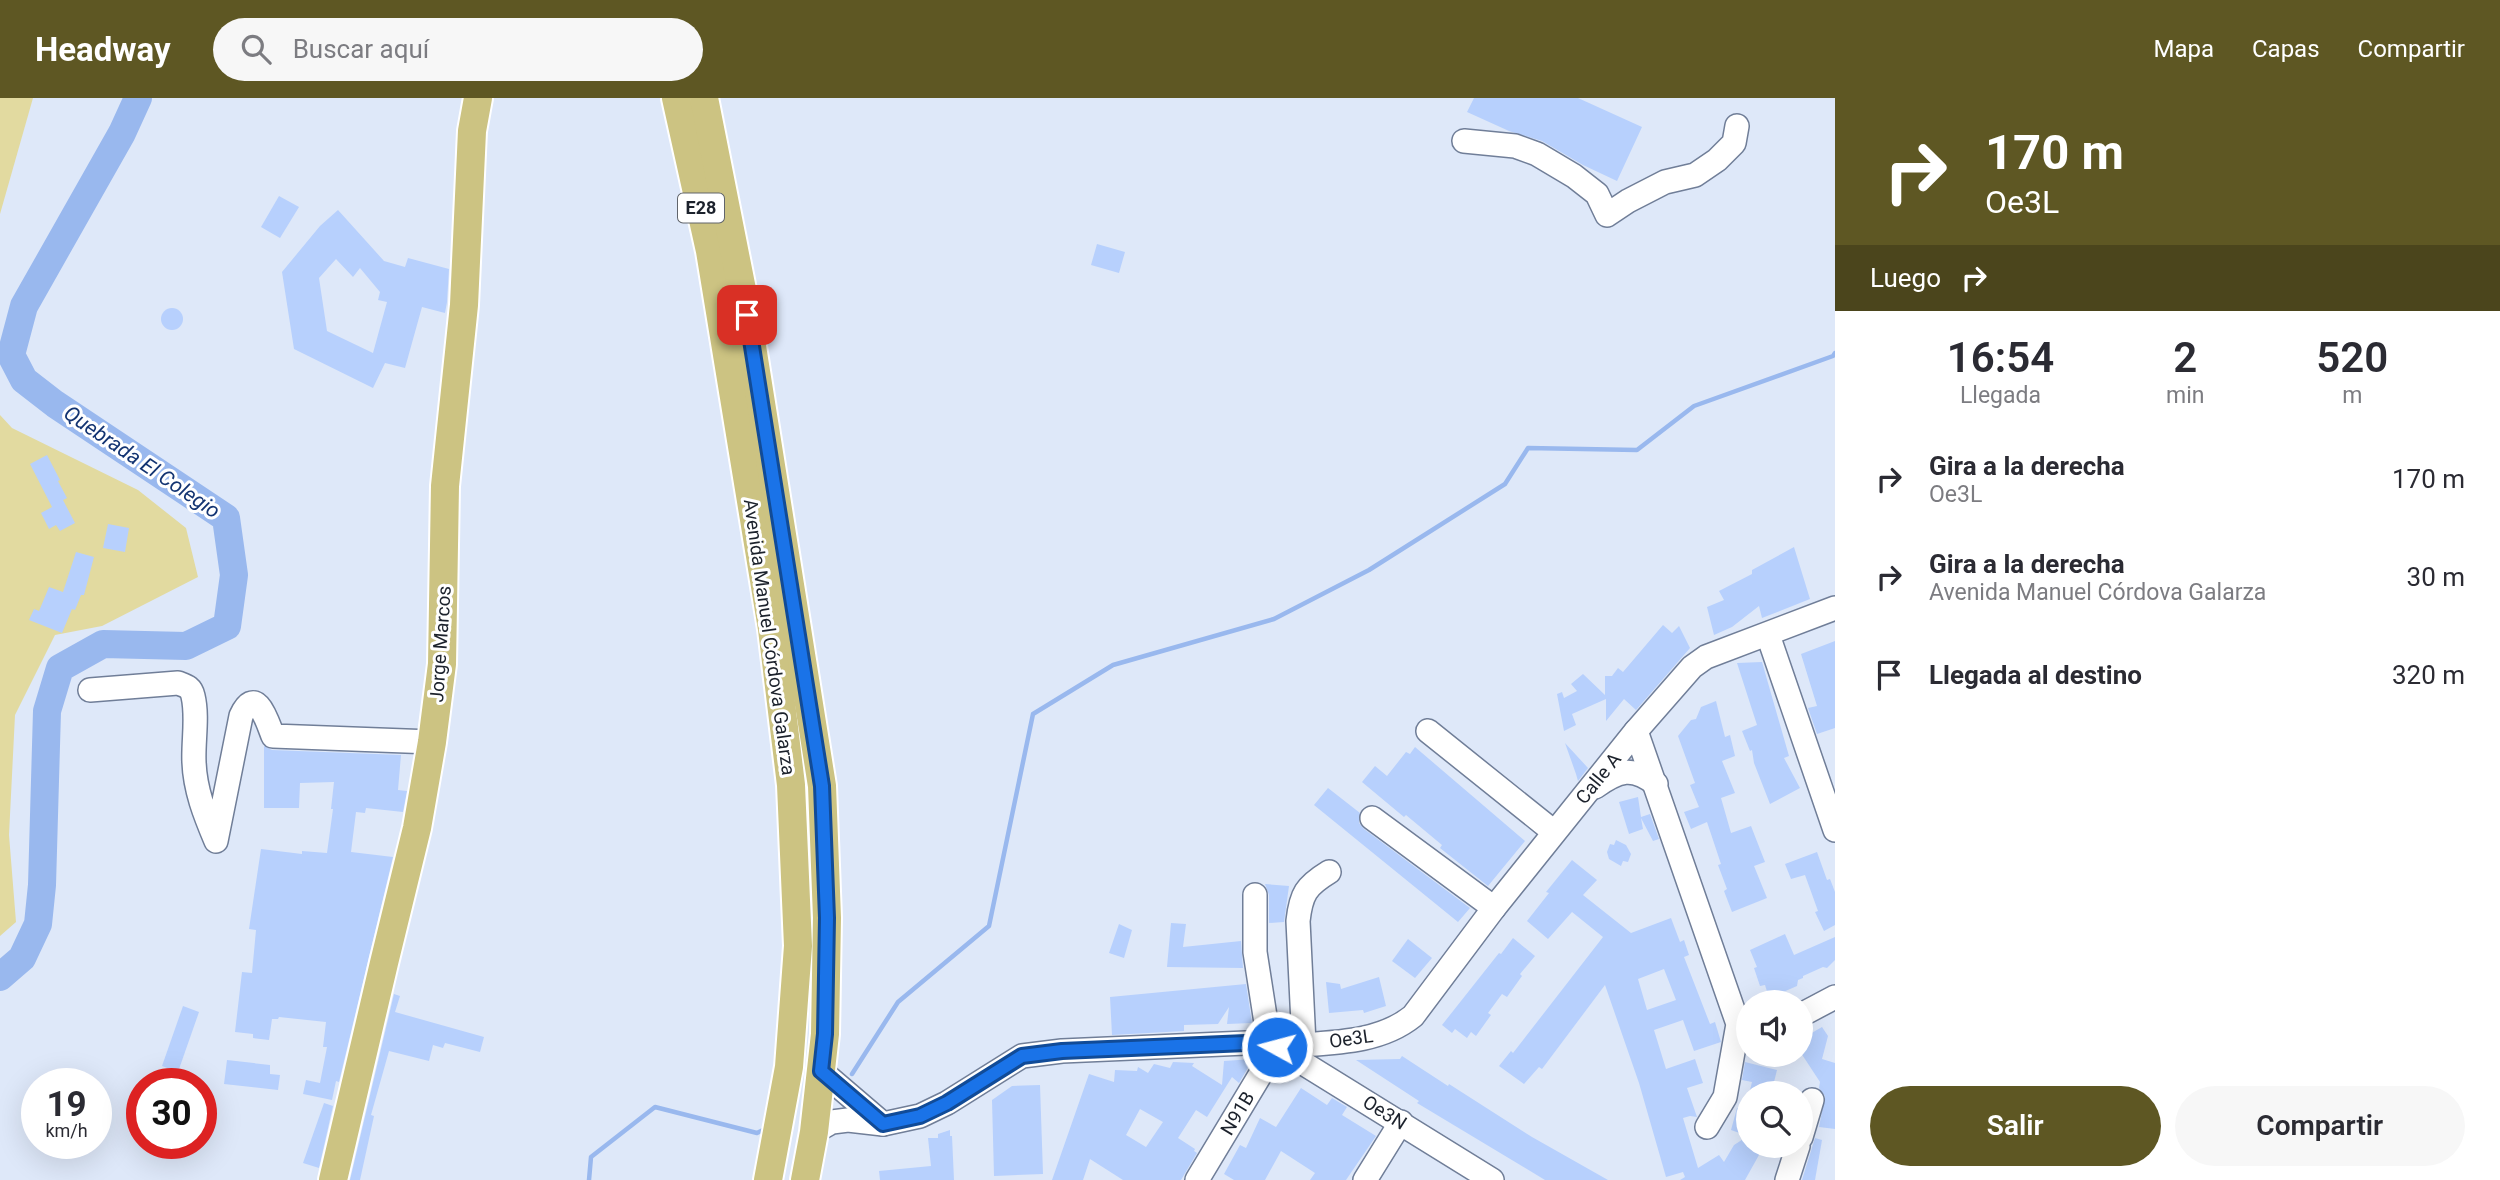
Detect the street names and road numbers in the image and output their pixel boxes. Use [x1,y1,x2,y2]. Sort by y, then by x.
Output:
road number: E28 [678,194,724,222]
street label: Avenida Manuel Córdova Galarza [739,497,800,777]
street label: Jorge Marcos [425,585,456,703]
street label: Calle A [1571,748,1626,809]
street label: Oe3L [1328,1024,1374,1053]
street label: N91B [1216,1087,1259,1139]
street label: Oe3N [1359,1090,1411,1135]

